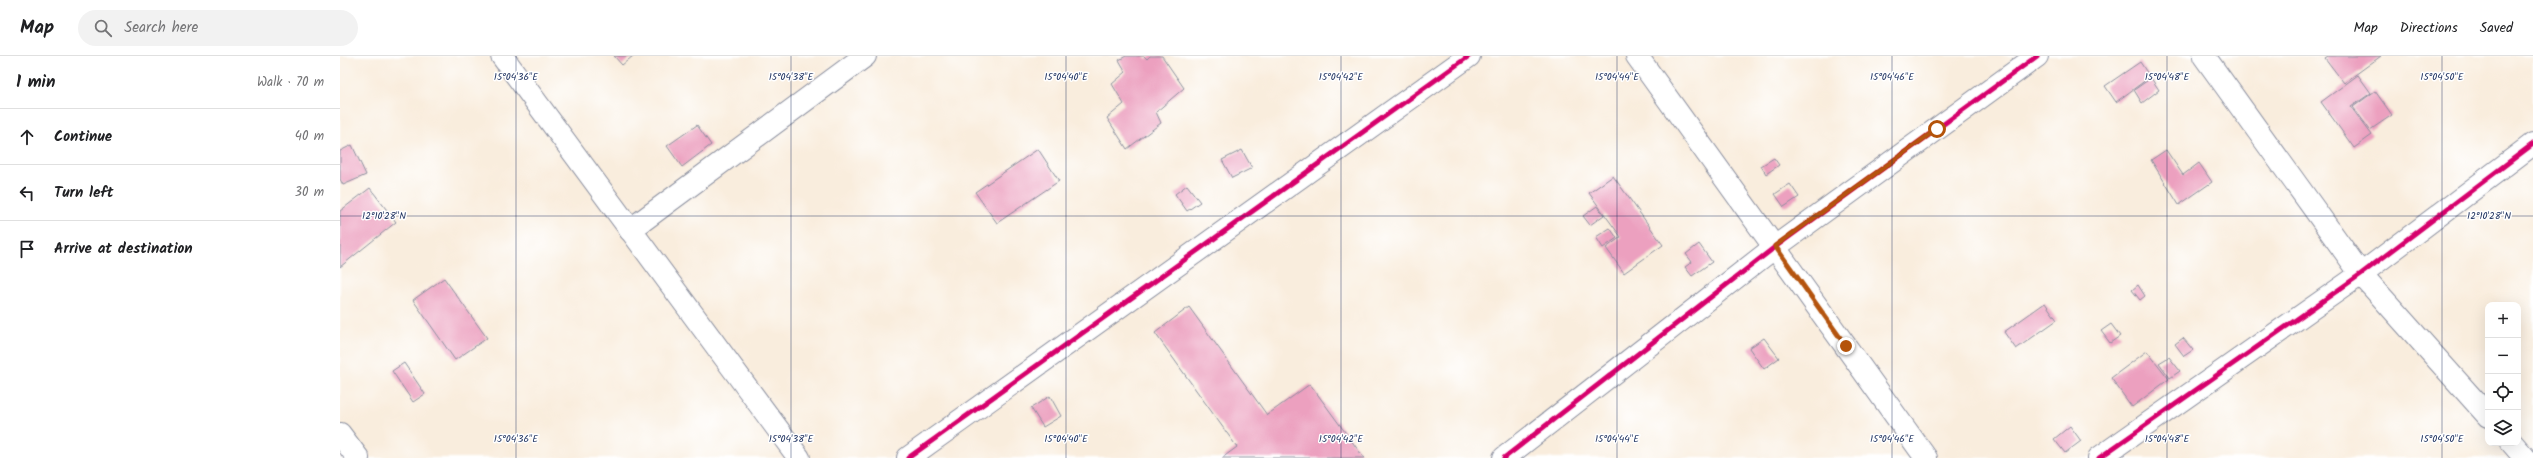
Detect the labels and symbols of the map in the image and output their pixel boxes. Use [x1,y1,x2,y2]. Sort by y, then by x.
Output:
text: 15°04'36"E [494,69,539,85]
text: 15°04'38"E [769,69,815,85]
text: 15°04'40"E [1044,69,1089,85]
text: 15°04'42"E [1319,69,1364,85]
text: 15°04'44"E [1595,69,1640,85]
text: 15°04'46"E [1870,69,1915,85]
text: 15°04'48"E [2145,69,2190,85]
text: 15°04'50"E [2420,69,2465,85]
route start [1928,120,1946,138]
text: 12°10'28"N [362,208,406,224]
text: 12°10'28"N [2467,208,2511,224]
route end [1837,337,1855,355]
text: 15°04'36"E [494,431,539,447]
text: 15°04'38"E [769,431,815,447]
text: 15°04'40"E [1044,431,1089,447]
text: 15°04'42"E [1319,431,1364,447]
text: 15°04'44"E [1595,431,1640,447]
text: 15°04'46"E [1870,431,1915,447]
text: 15°04'48"E [2145,431,2190,447]
text: 15°04'50"E [2420,431,2465,447]

